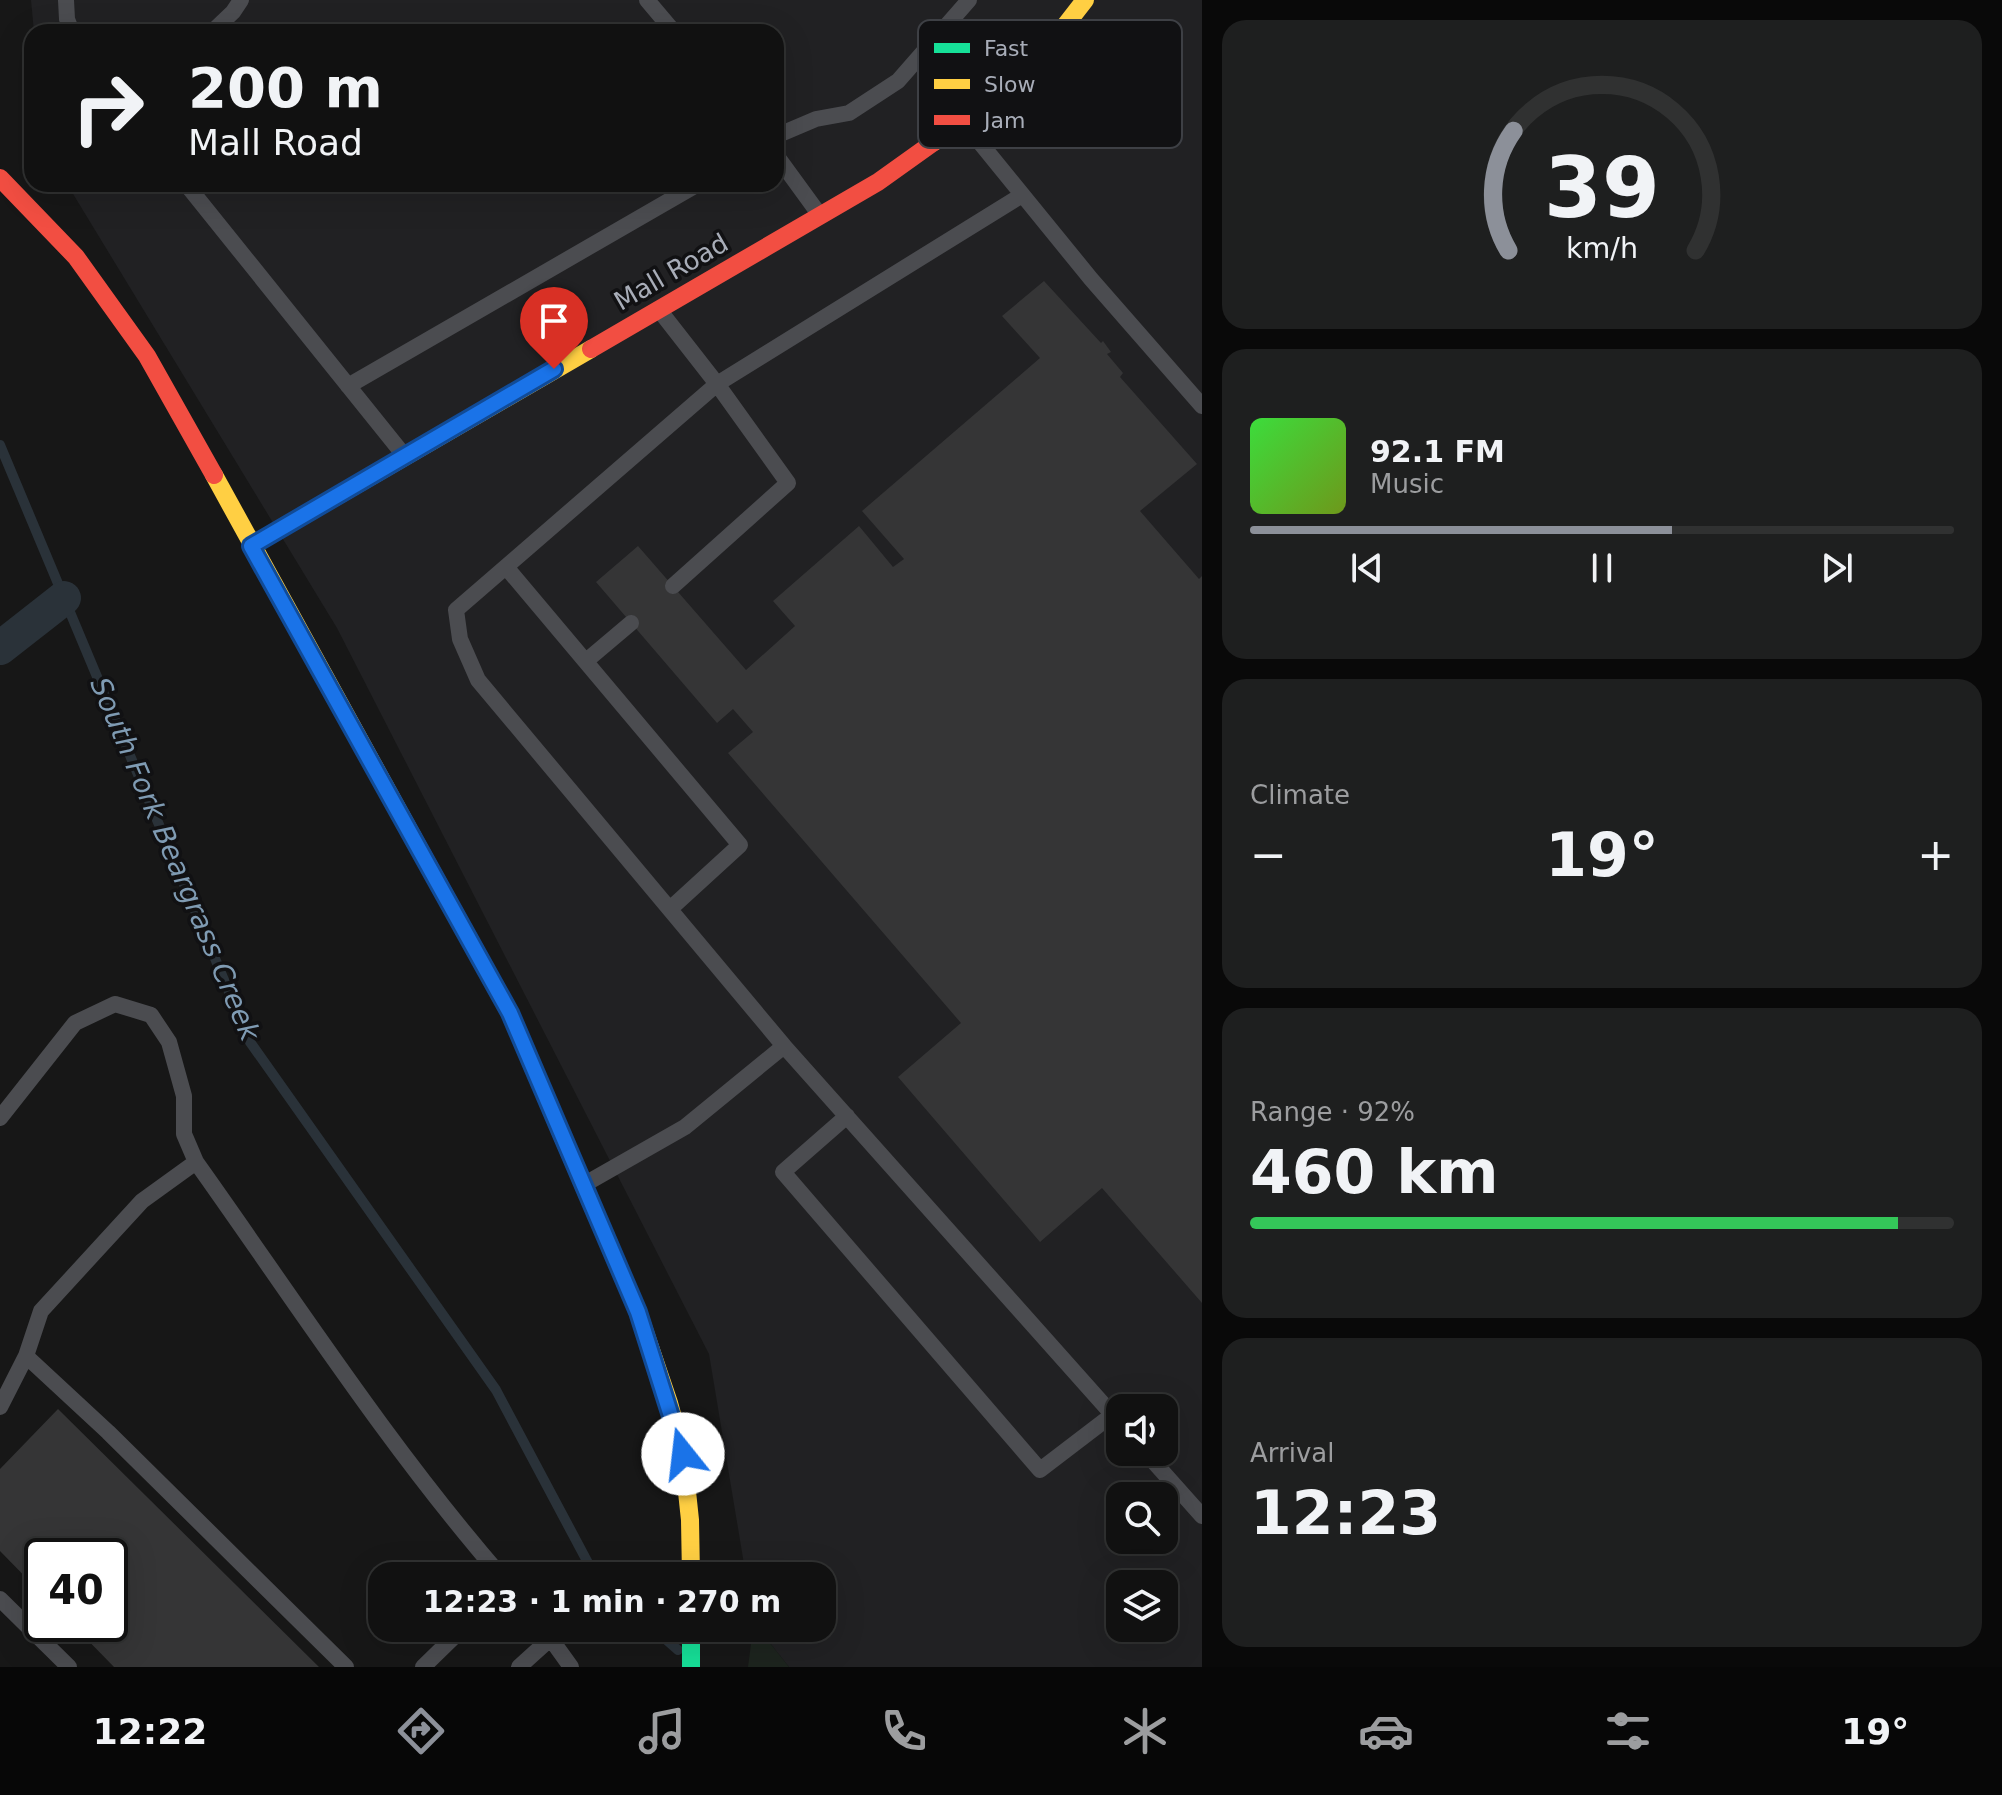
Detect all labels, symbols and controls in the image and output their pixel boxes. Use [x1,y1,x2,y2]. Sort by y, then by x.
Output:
legend [918,20,1182,148]
text: Fast [984,36,1029,61]
text: 200 m [188,55,383,120]
icon: right [56,56,160,160]
text: Slow [984,72,1036,97]
text: Jam [982,108,1025,133]
text: Mall Road [188,122,363,163]
text: 39 [1544,139,1660,236]
street label: Mall Road [609,227,733,317]
text: km/h [1566,231,1638,265]
pin [520,287,588,369]
icon: arrive [532,299,576,343]
text: 92.1 FM [1370,434,1505,469]
text: Music [1370,469,1444,499]
icon: previous [1345,546,1389,590]
icon: pause [1580,546,1624,590]
icon: next [1815,546,1859,590]
water label: South Fork Beargrass Creek [83,672,267,1047]
text: Climate [1250,780,1350,810]
text: 19° [1545,820,1659,890]
text: − [1250,829,1287,880]
text: + [1917,829,1954,880]
text: Range · 92% [1250,1097,1415,1127]
text: 460 km [1250,1137,1499,1207]
map controls [1106,1394,1178,1642]
button: sound [1106,1394,1178,1466]
position arrow [641,1412,725,1496]
text: Arrival [1250,1438,1334,1468]
text: 12:23 [1250,1478,1441,1548]
button: search [1106,1482,1178,1554]
speed limit sign: 40 [24,1538,128,1642]
button: layers [1106,1570,1178,1642]
text: 12:23 · 1 min · 270 m [423,1584,781,1619]
icon: directions [393,1703,449,1759]
icon: music [634,1703,690,1759]
icon: phone [876,1703,932,1759]
icon: climate [1117,1703,1173,1759]
icon: car [1358,1703,1414,1759]
icon: filters [1600,1703,1656,1759]
text: 12:22 [93,1711,207,1752]
text: 19° [1841,1711,1909,1752]

